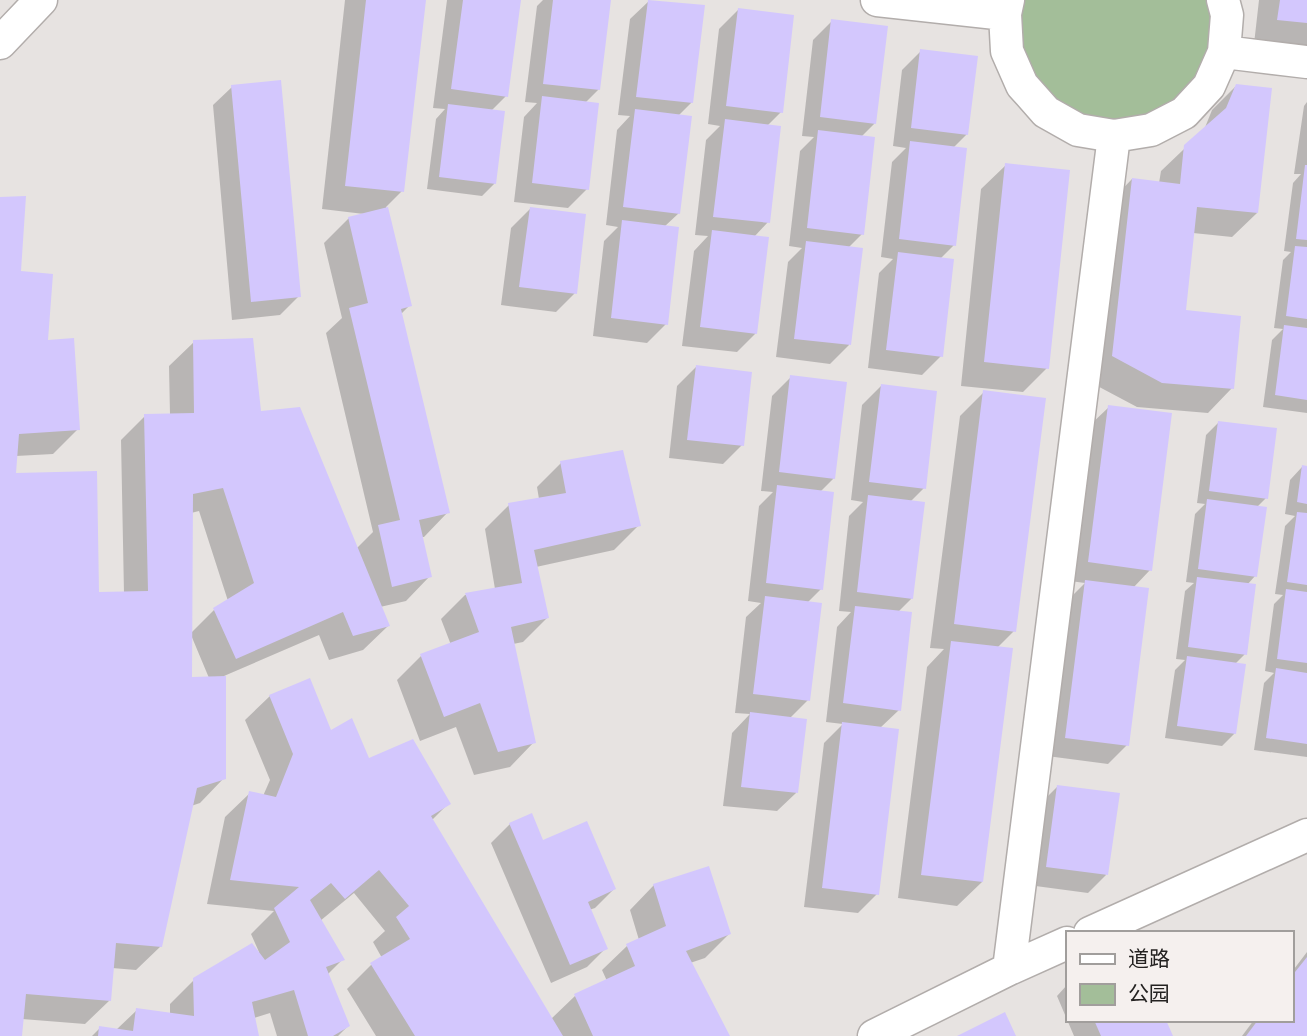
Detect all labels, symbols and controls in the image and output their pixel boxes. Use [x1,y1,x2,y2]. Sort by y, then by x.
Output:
legend [1066,931,1293,1022]
text: 道路 [1128,947,1170,974]
text: 公园 [1128,982,1170,1009]

